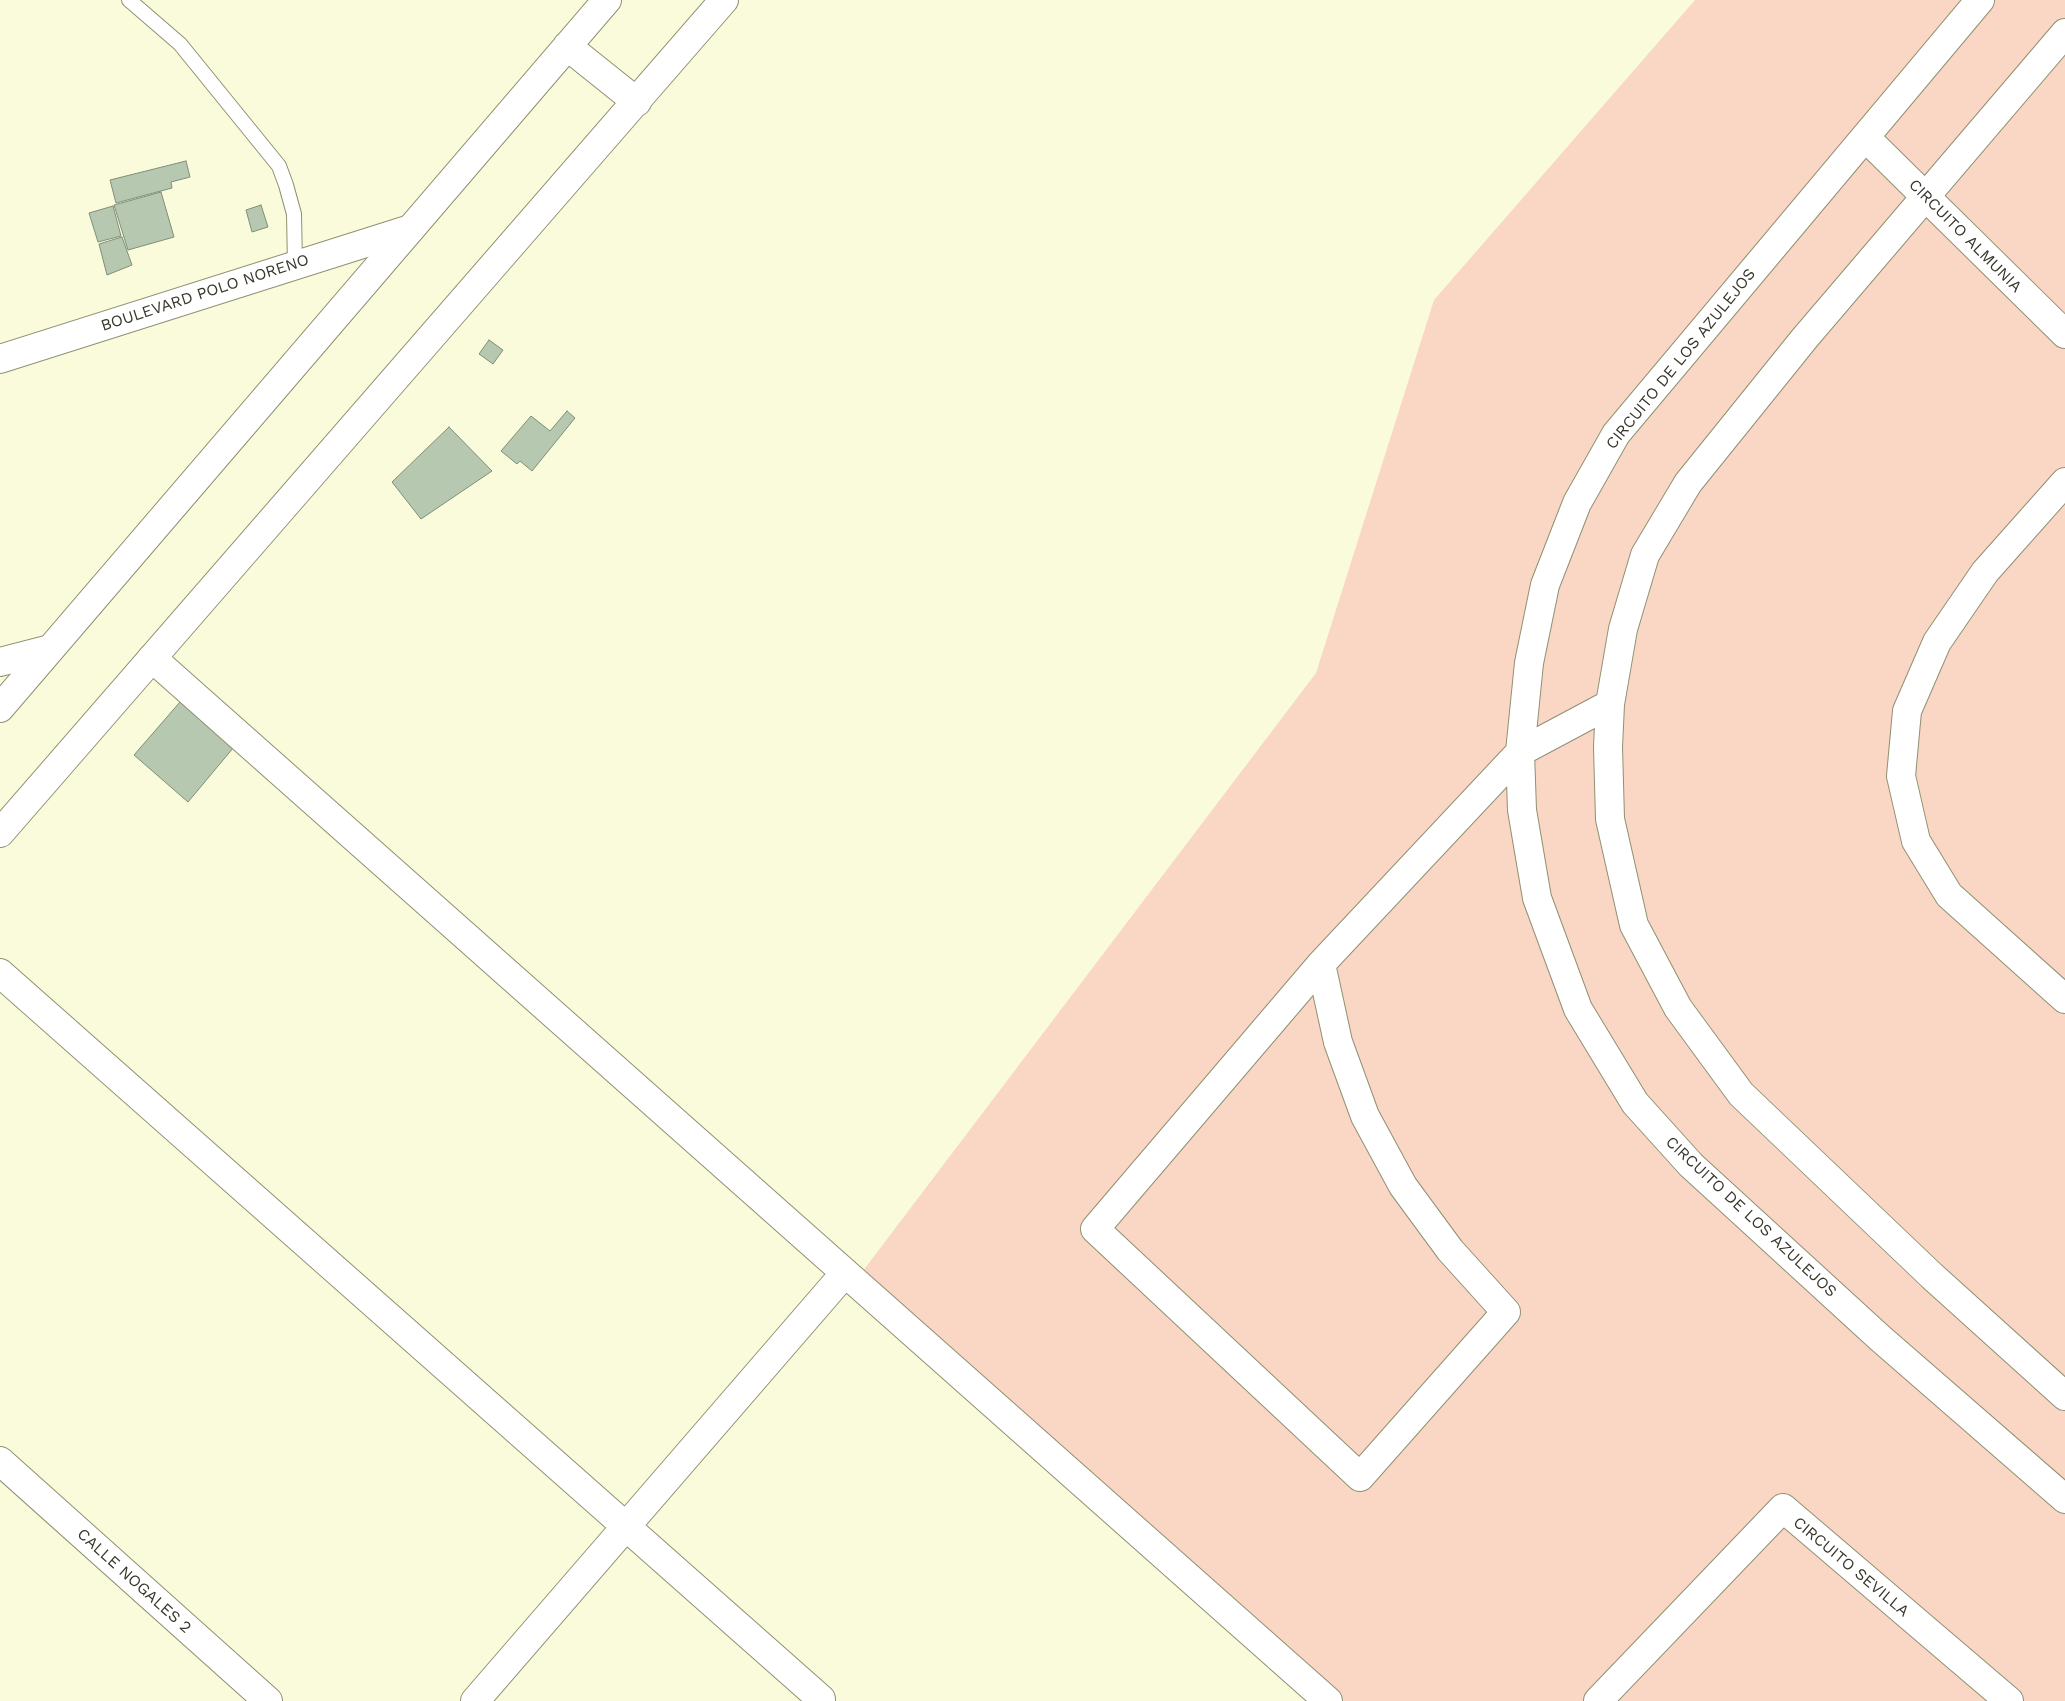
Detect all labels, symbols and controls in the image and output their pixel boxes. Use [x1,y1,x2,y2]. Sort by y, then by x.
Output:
street label: CIRCUITO ALMUNIA [1904,175,2026,297]
street label: BOULEVARD POLO NORENO [98,250,312,336]
street label: CIRCUITO DE LOS AZULEJOS [1602,265,1760,453]
street label: CIRCUITO DE LOS AZULEJOS [1661,1133,1841,1301]
street label: CIRCUITO SEVILLA [1789,1513,1913,1621]
street label: CALLE NOGALES 2 [73,1525,195,1637]

